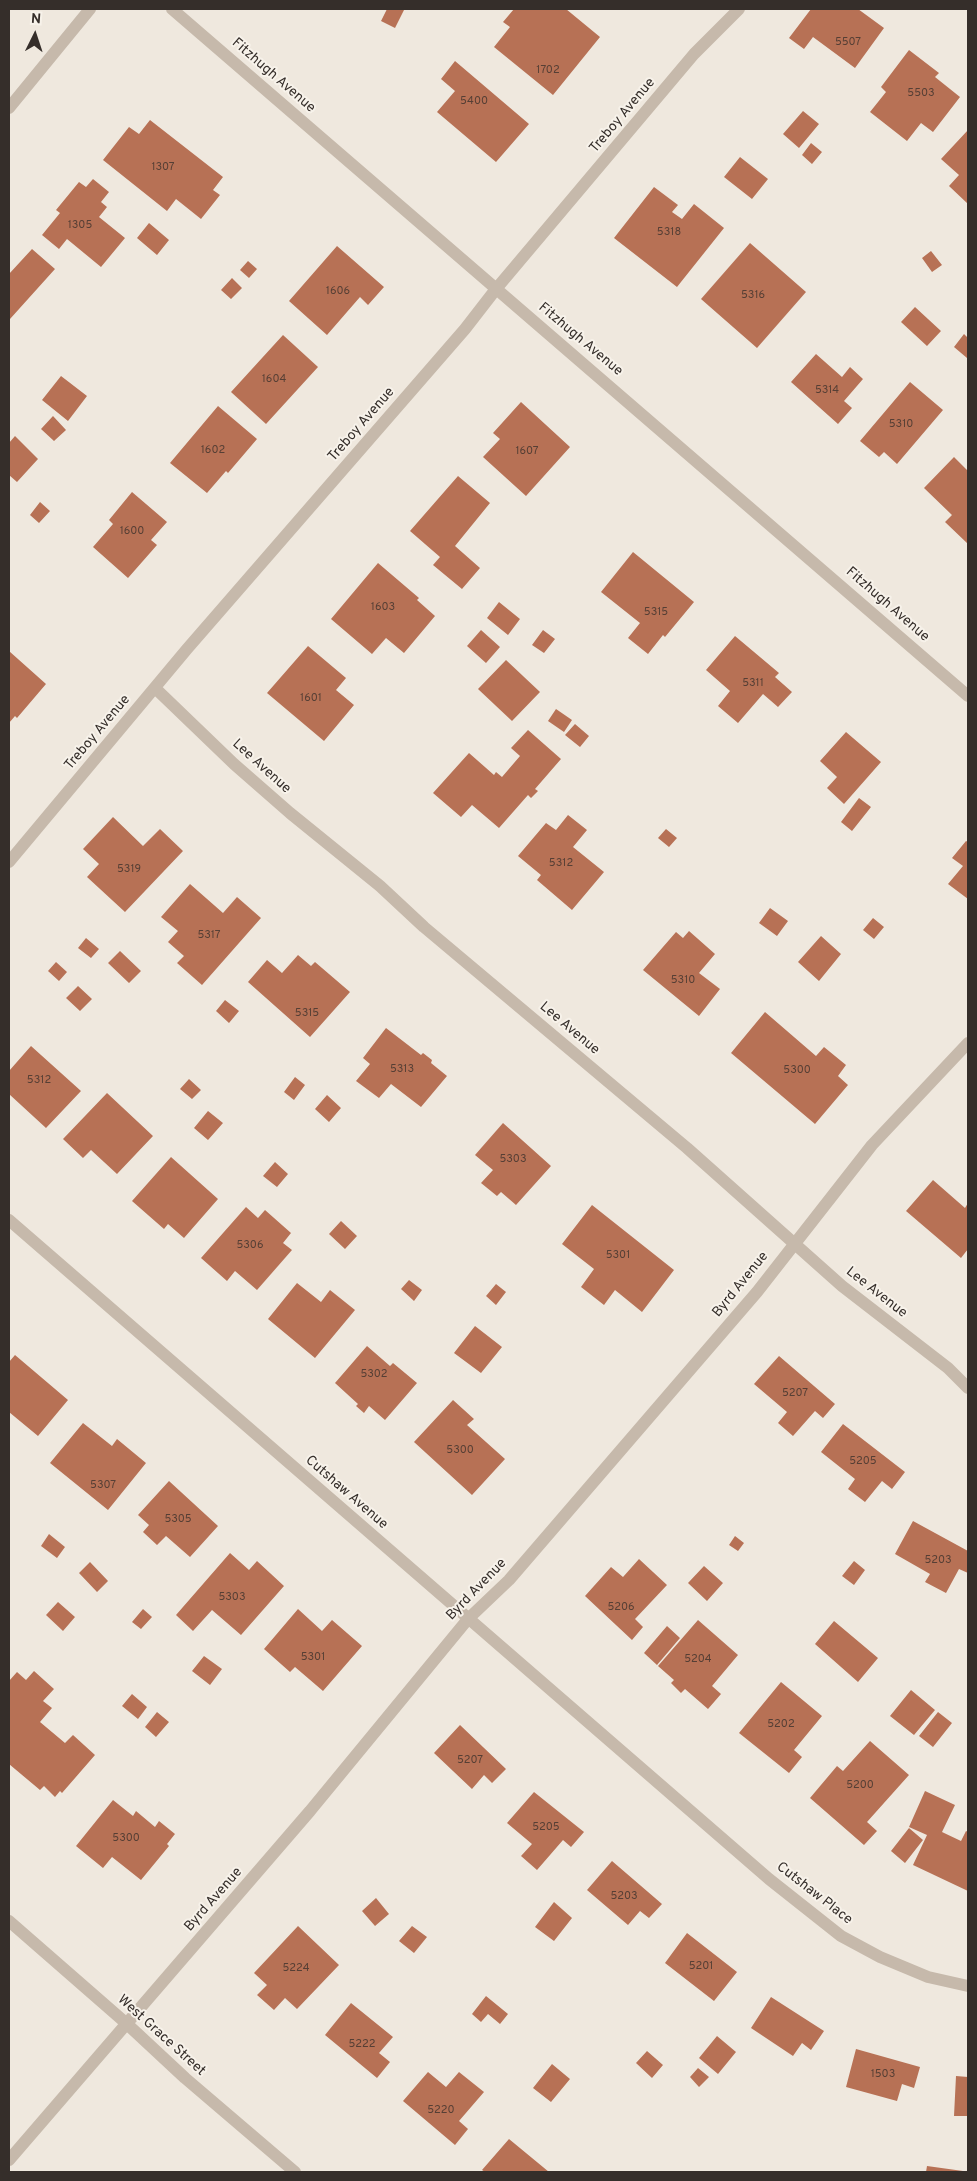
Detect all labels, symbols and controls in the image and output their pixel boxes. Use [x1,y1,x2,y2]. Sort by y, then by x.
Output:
north arrow [10,10,60,60]
text: N [30,11,42,28]
street label: Fitzhugh Avenue [228,35,318,117]
house number: 5507 [835,36,861,50]
house number: 1702 [536,64,560,78]
street label: Treboy Avenue [587,75,659,157]
house number: 5503 [907,87,935,101]
house number: 5400 [460,95,488,109]
house number: 1307 [151,161,175,175]
house number: 1305 [68,219,92,233]
house number: 5318 [657,226,681,240]
house number: 1606 [326,285,350,299]
house number: 5316 [741,289,765,303]
street label: Fitzhugh Avenue [534,300,626,380]
house number: 1604 [262,373,286,387]
street label: Treboy Avenue [325,384,399,466]
house number: 5314 [815,384,839,398]
house number: 5310 [889,418,913,432]
house number: 1602 [201,444,225,458]
house number: 1607 [515,445,539,459]
house number: 1600 [120,525,144,539]
street label: Fitzhugh Avenue [842,564,932,646]
house number: 1603 [371,601,395,615]
house number: 5315 [644,606,668,620]
house number: 5311 [742,677,764,691]
street label: Treboy Avenue [62,692,134,774]
house number: 1601 [300,692,322,706]
street label: Lee Avenue [228,736,294,798]
house number: 5312 [549,857,573,871]
house number: 5319 [117,863,141,877]
house number: 5317 [197,929,221,943]
house number: 5310 [671,974,695,988]
street label: Lee Avenue [536,999,602,1059]
house number: 5315 [295,1007,319,1021]
house number: 5313 [390,1063,414,1077]
house number: 5300 [783,1064,811,1078]
house number: 5312 [27,1074,51,1088]
house number: 5303 [499,1153,527,1167]
house number: 5306 [237,1239,263,1253]
house number: 5301 [606,1249,630,1263]
street label: Byrd Avenue [709,1249,773,1321]
street label: Lee Avenue [842,1264,910,1322]
house number: 5302 [360,1368,388,1382]
house number: 5207 [782,1387,808,1401]
house number: 5300 [446,1444,474,1458]
street label: Cutshaw Avenue [301,1453,391,1533]
house number: 5205 [849,1455,877,1469]
house number: 5307 [90,1479,116,1493]
house number: 5305 [164,1513,192,1527]
house number: 5203 [924,1554,952,1568]
street label: Byrd Avenue [443,1556,511,1624]
house number: 5303 [218,1591,246,1605]
house number: 5206 [607,1601,635,1615]
house number: 5301 [301,1651,325,1665]
house number: 5204 [684,1653,712,1667]
house number: 5202 [767,1718,795,1732]
house number: 5207 [457,1754,483,1768]
house number: 5200 [846,1779,874,1793]
house number: 5205 [532,1821,560,1835]
house number: 5300 [112,1832,140,1846]
street label: Cutshaw Place [773,1859,855,1929]
street label: Byrd Avenue [182,1865,246,1935]
house number: 5203 [610,1890,638,1904]
house number: 5201 [689,1960,713,1974]
house number: 5224 [283,1962,309,1976]
street label: West Grace Street [113,1992,209,2080]
house number: 5222 [349,2038,375,2052]
house number: 1503 [871,2068,895,2082]
house number: 5220 [427,2104,455,2118]

